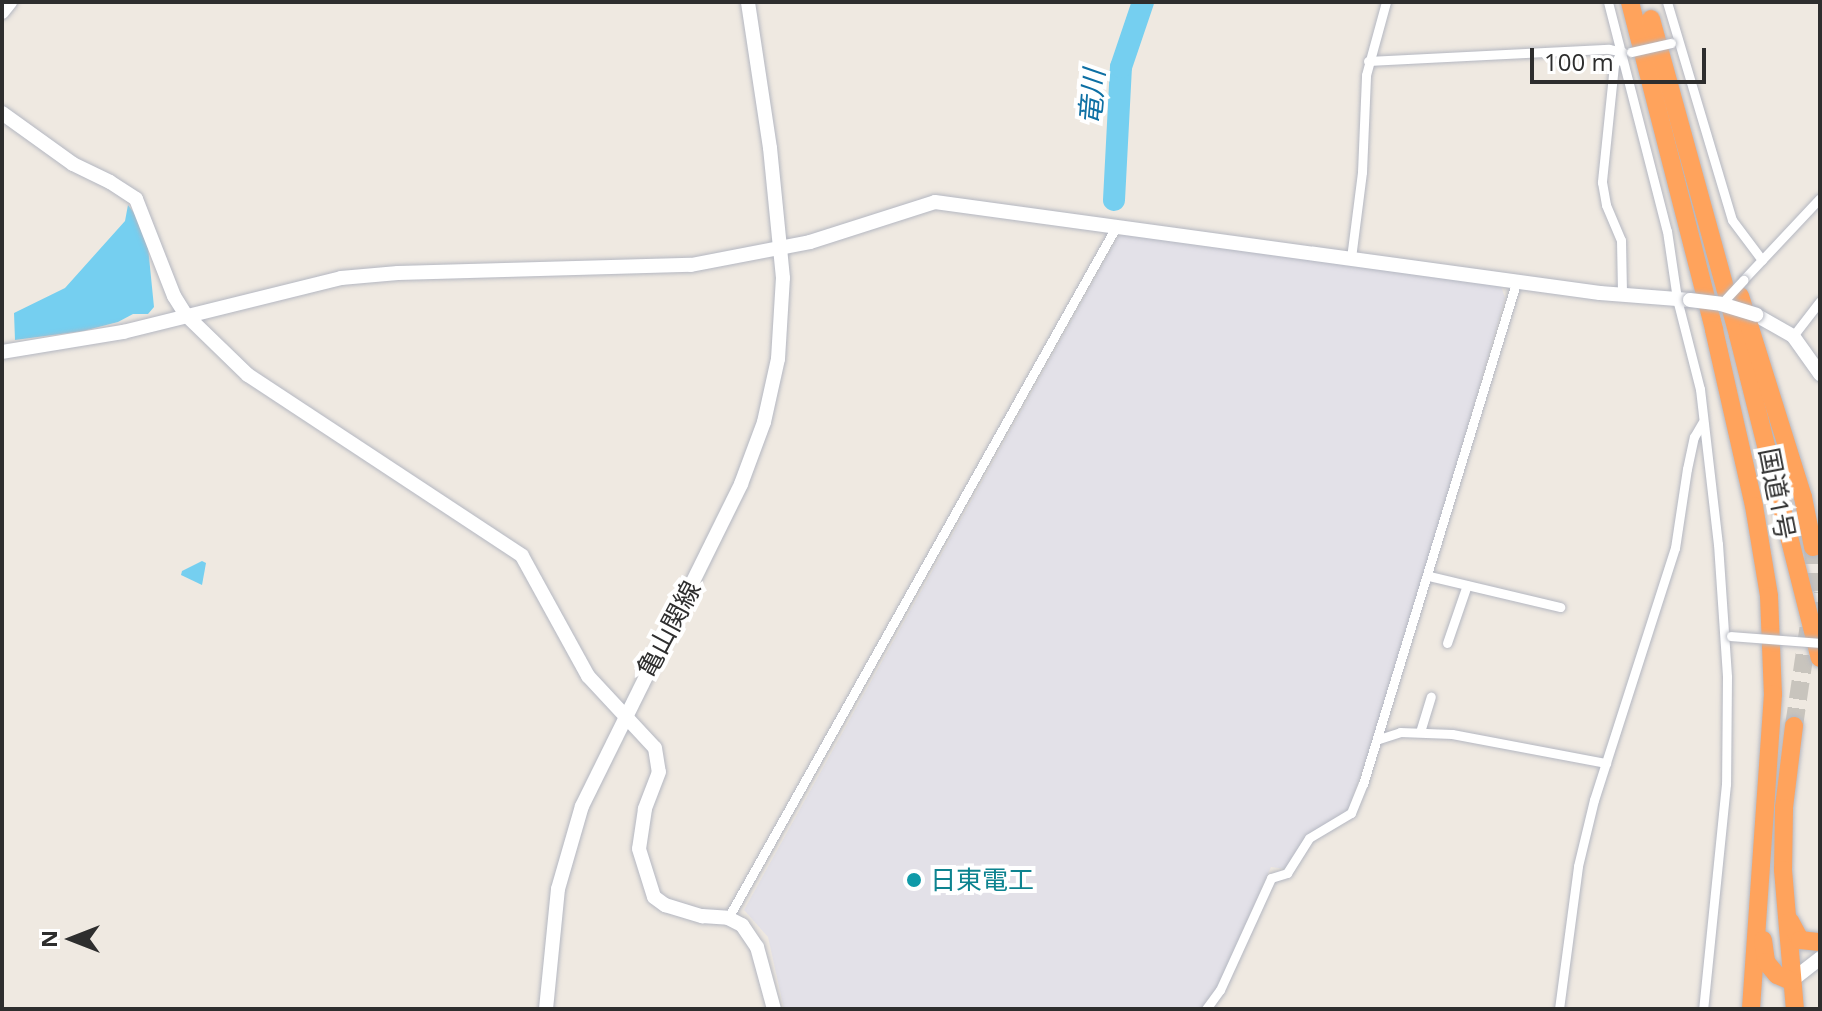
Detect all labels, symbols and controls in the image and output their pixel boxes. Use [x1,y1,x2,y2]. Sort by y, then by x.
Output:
scale bar [1534,32,1710,82]
text: 100 m [1544,45,1614,78]
water label: 竜川 [1072,68,1110,126]
street label: 国道1号 [1753,445,1801,543]
street label: 亀山関線 [631,576,707,682]
place label: 日東電工 [930,864,1034,896]
marker: 日東電工 [905,871,923,889]
north arrow [32,899,112,979]
text: N [33,930,63,948]

